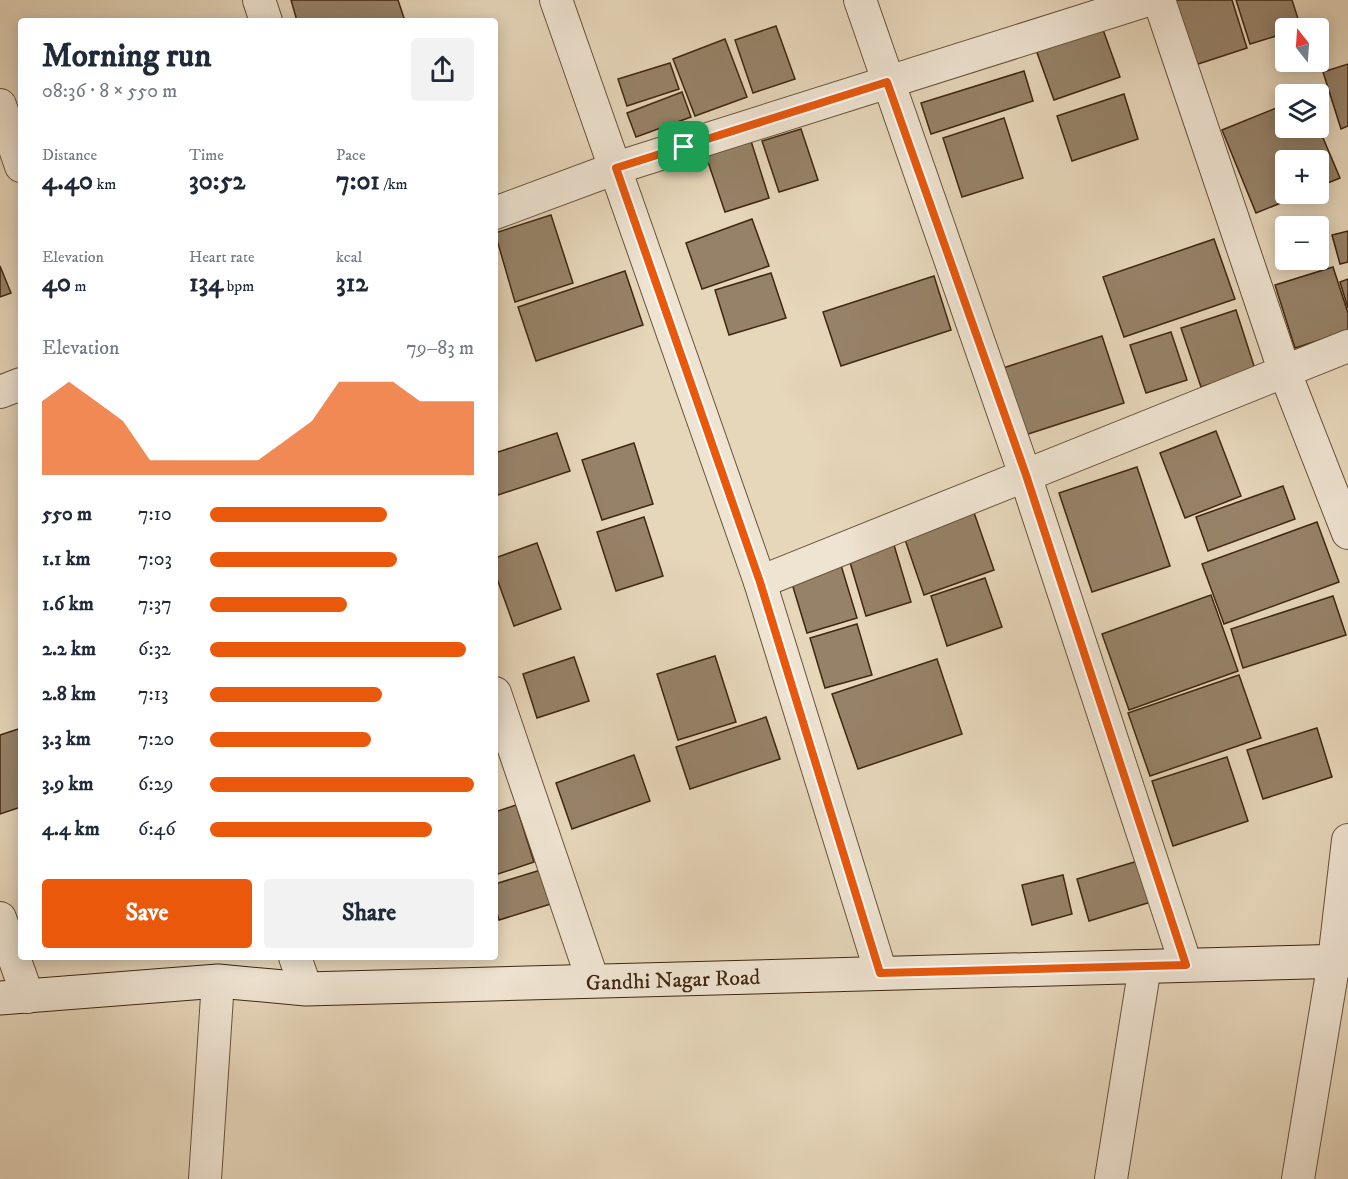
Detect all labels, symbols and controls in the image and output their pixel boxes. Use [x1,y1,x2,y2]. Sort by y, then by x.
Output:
north arrow [1275,18,1329,72]
map controls [1275,18,1329,270]
text: Morning run [42,36,211,77]
button: share [411,38,474,101]
text: 08:36 · 8 × 550 m [42,79,177,104]
button: layers [1275,84,1329,138]
pin [658,121,709,172]
icon: arrive [667,130,700,163]
text: Distance [42,145,97,165]
text: Time [189,145,224,165]
text: Pace [336,145,366,165]
button: + [1275,150,1329,204]
text: 4.40 [42,165,93,198]
text: 30:52 [189,165,245,198]
text: 7:01 [336,165,380,198]
text: km [93,174,116,194]
text: /km [380,174,408,194]
button: − [1275,216,1329,270]
text: Elevation [42,247,104,267]
text: Heart rate [189,247,255,267]
text: kcal [336,247,362,267]
text: 40 [42,267,71,300]
text: 134 [189,267,223,300]
text: 312 [336,267,368,300]
text: m [71,276,86,296]
text: bpm [223,276,254,296]
text: Elevation [42,336,119,361]
text: 79–83 m [406,336,474,361]
text: 550 m [42,502,92,527]
text: 7:10 [138,502,172,527]
text: 1.1 km [42,547,91,572]
text: 7:03 [138,547,172,572]
text: 1.6 km [42,592,94,617]
text: 7:37 [138,592,172,617]
text: 2.2 km [42,637,96,662]
text: 6:32 [138,637,171,662]
text: 2.8 km [42,682,96,707]
text: 7:13 [138,682,169,707]
text: 3.3 km [42,727,91,752]
text: 7:20 [138,727,174,752]
text: 3.9 km [42,772,93,797]
text: 6:29 [138,772,173,797]
text: 4.4 km [42,817,100,842]
text: 6:46 [138,817,176,842]
button: Save [42,879,252,948]
button: Share [264,879,474,948]
street label: Gandhi Nagar Road [585,964,761,997]

